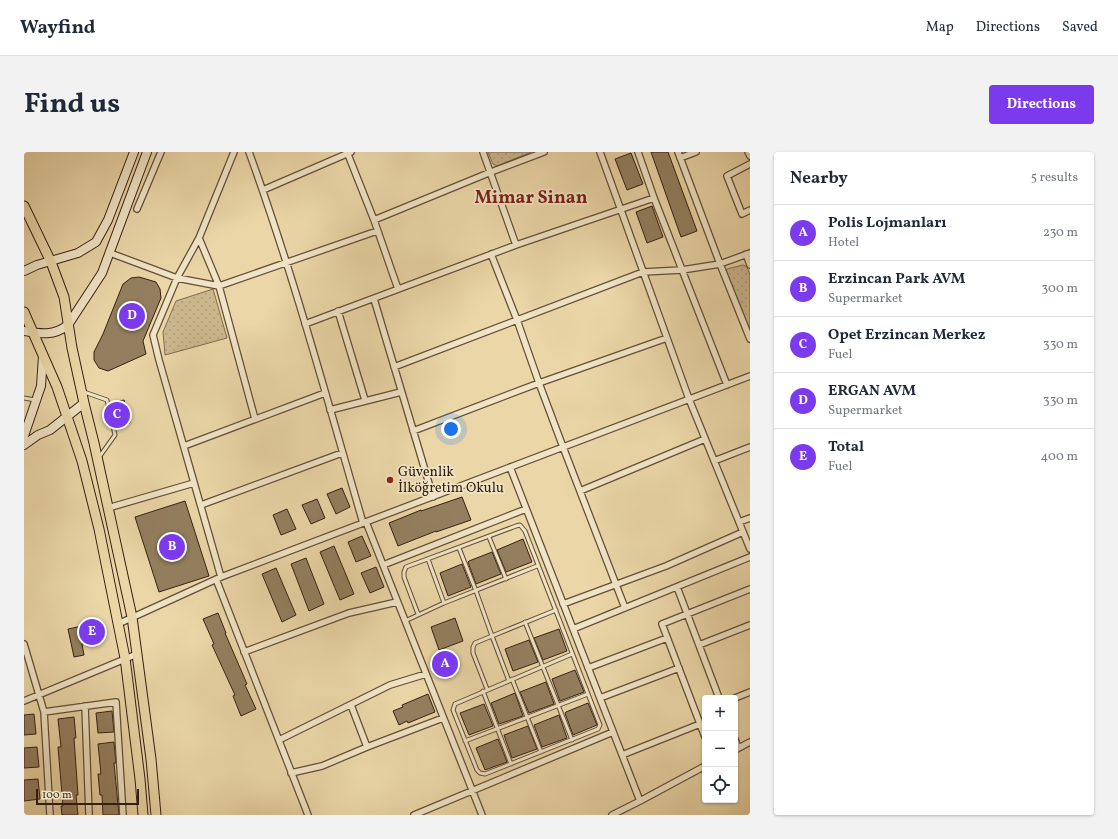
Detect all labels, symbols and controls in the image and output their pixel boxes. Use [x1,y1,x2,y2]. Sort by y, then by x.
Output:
text: Wayfind [20,15,95,41]
text: Map [926,18,954,37]
text: Directions [976,18,1040,37]
text: Saved [1062,18,1098,37]
text: Find us [24,85,120,124]
button: Directions [989,85,1094,124]
text: Nearby [790,167,848,190]
text: 5 results [1031,169,1078,187]
district label: Mimar Sinan [474,186,588,211]
text: Polis Lojmanları [828,213,947,234]
text: A [798,224,808,242]
text: 230 m [1043,224,1078,242]
text: Hotel [828,234,859,252]
text: Erzincan Park AVM [828,269,965,290]
text: B [799,280,807,298]
text: 300 m [1042,280,1078,298]
text: Supermarket [828,290,903,308]
pin: D [119,301,145,331]
text: Opet Erzincan Merkez [828,325,985,346]
text: C [799,336,807,354]
text: 330 m [1043,336,1078,354]
text: Fuel [828,346,852,364]
text: ERGAN AVM [828,381,916,402]
text: D [798,392,808,410]
text: 330 m [1043,392,1078,410]
pin: C [104,400,130,430]
text: Supermarket [828,402,903,420]
your location [441,419,461,439]
text: Total [828,437,864,458]
text: E [799,448,807,466]
text: 400 m [1041,448,1078,466]
text: Fuel [828,458,852,476]
place label: Güvenlik İlköğretim Okulu [398,463,504,498]
marker: Güvenlik İlköğretim Okulu [385,475,395,485]
pin: B [159,532,185,562]
pin: E [79,617,105,647]
pin: A [432,649,458,679]
map controls [702,695,738,803]
button: + [702,695,738,731]
button: − [702,731,738,767]
button: locate [702,767,738,803]
scale bar [36,787,139,806]
text: 100 m [42,788,72,803]

